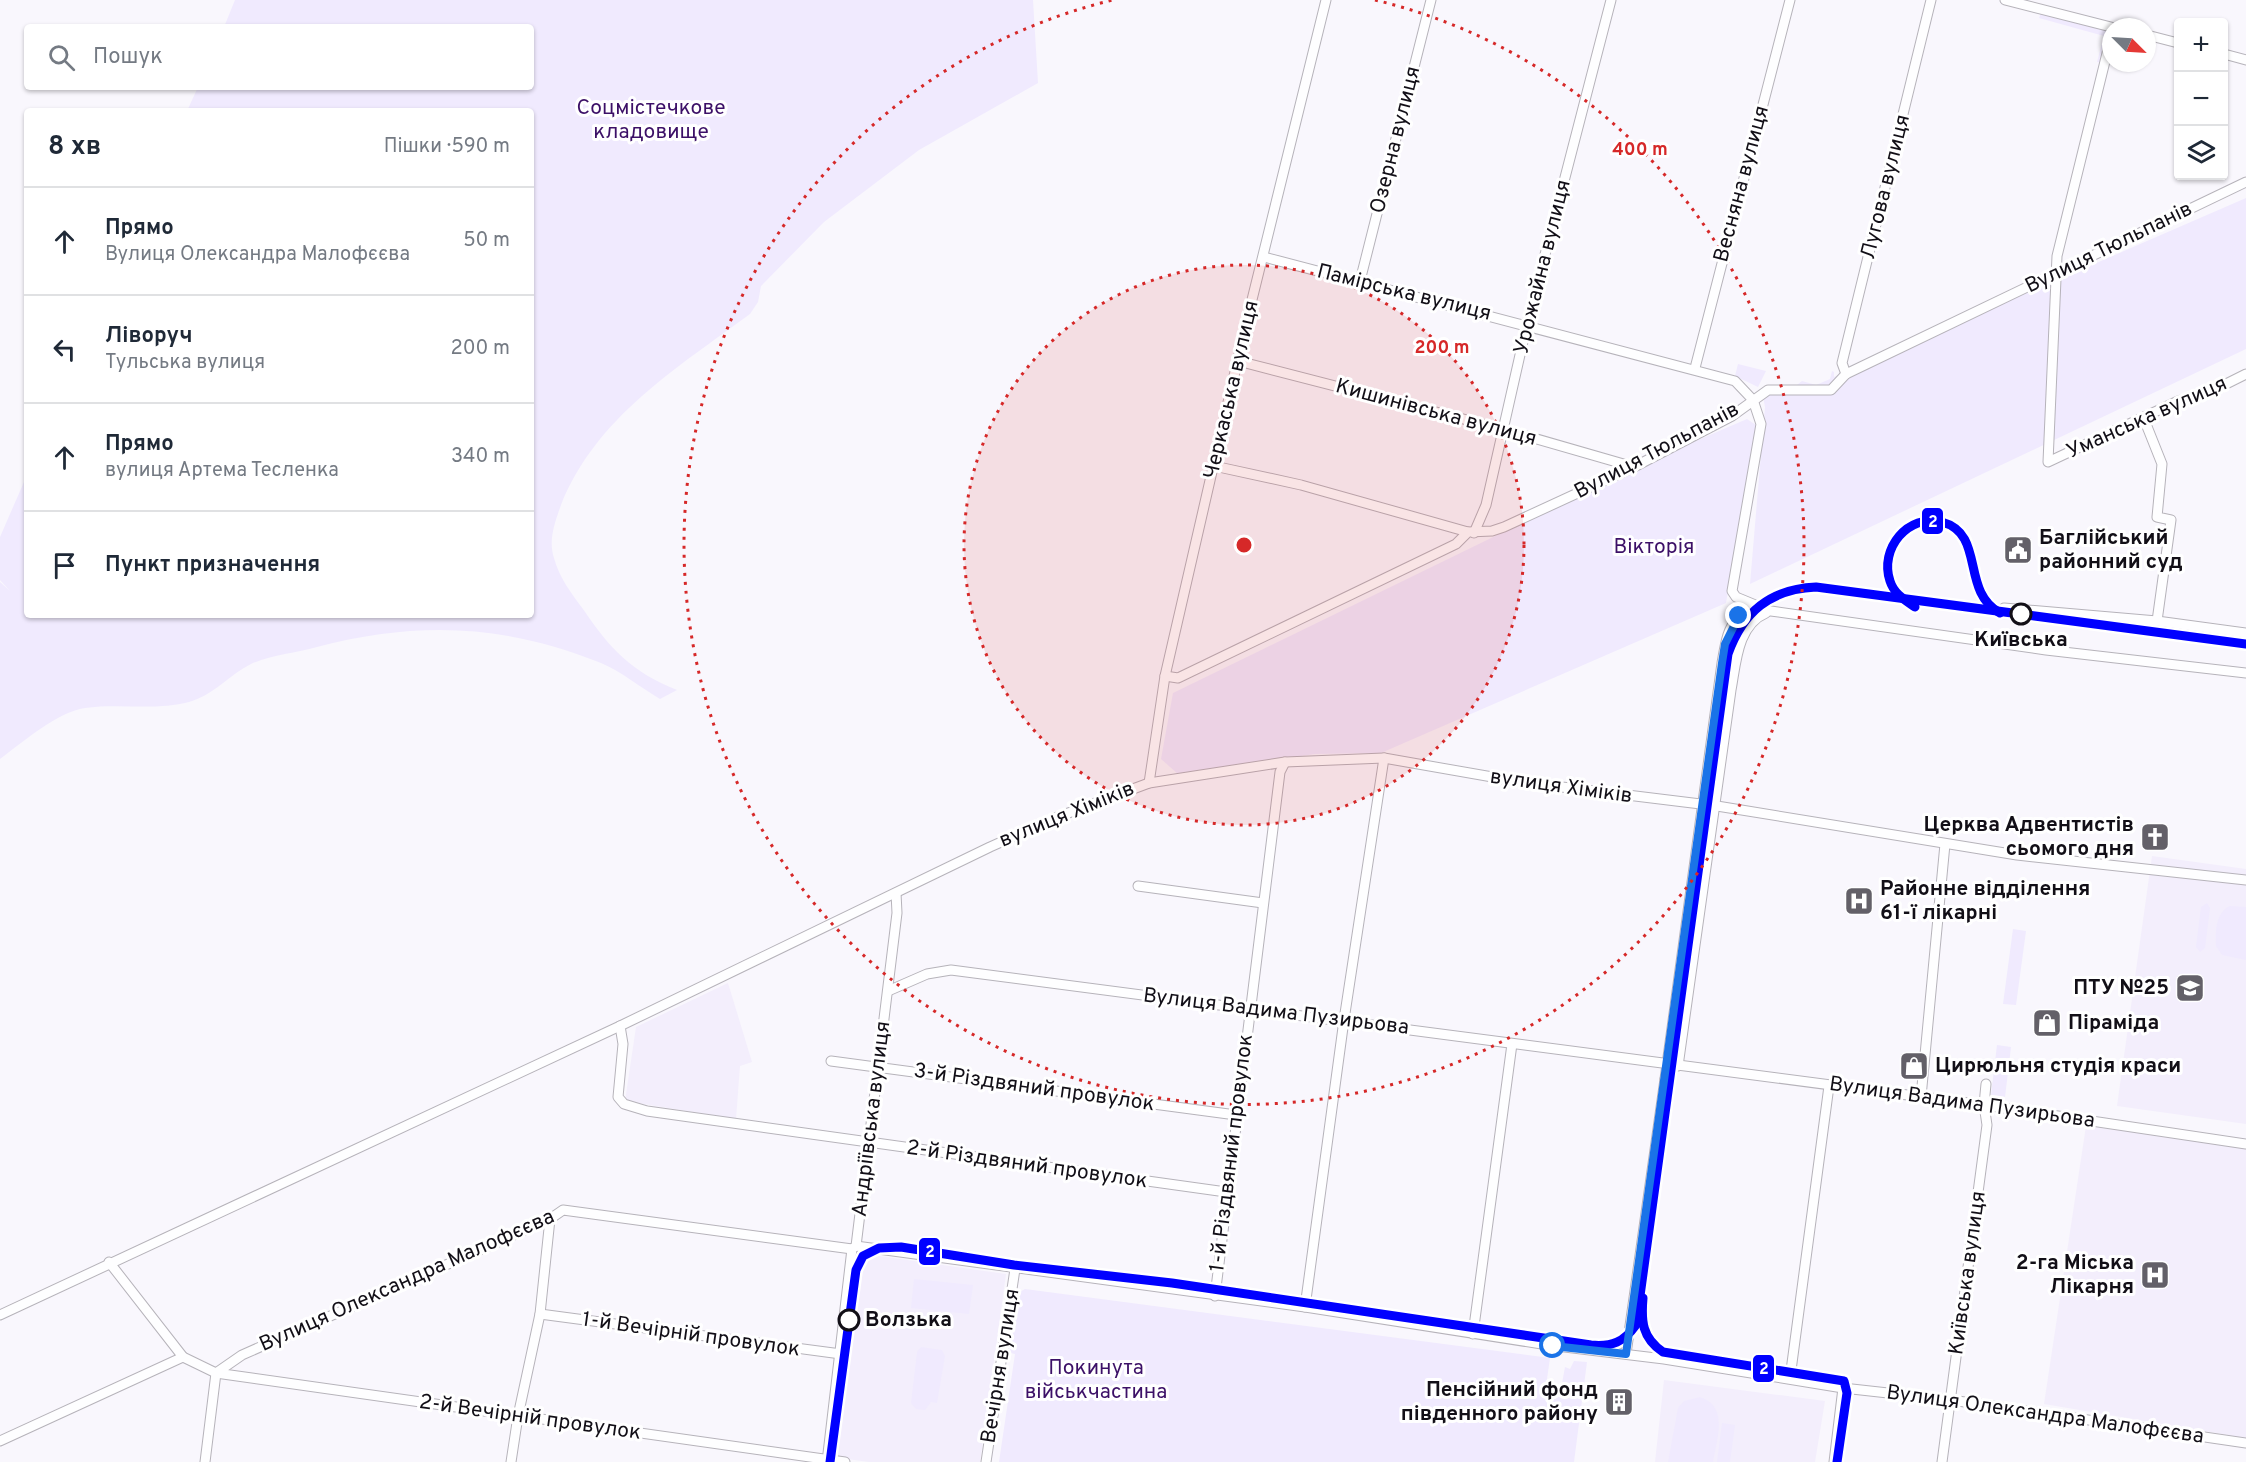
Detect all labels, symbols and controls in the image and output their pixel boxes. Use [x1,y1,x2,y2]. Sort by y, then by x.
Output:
north arrow [2102,18,2156,72]
map controls [2174,18,2228,180]
button: + [2174,18,2228,72]
search box [24,24,534,90]
icon: search [45,41,78,74]
text: Пошук [93,44,163,71]
street label: Озерна вулиця [1365,64,1427,216]
button: − [2174,72,2228,126]
park label: Соцмістечкове кладовище [577,95,725,146]
street label: Весняна вулиця [1708,103,1776,265]
street label: Лугова вулиця [1855,112,1917,262]
button: layers [2174,126,2228,180]
text: 8 хв [48,131,101,164]
text: Пішки · 590 m [384,134,510,160]
text: 400 m [1612,139,1668,162]
street label: Урожайна вулиця [1508,177,1578,357]
street label: Вулиця Тюльпанів [2021,196,2197,300]
text: Прямо [105,215,174,242]
icon: ahead [48,225,81,258]
text: 50 m [463,228,510,254]
text: Вулиця Олександра Малофєєва [105,242,410,268]
street label: Памірська вулиця [1314,258,1494,328]
street label: Черкаська вулиця [1198,298,1266,482]
text: Ліворуч [105,323,193,350]
icon: left [48,333,81,366]
text: 200 m [451,336,510,362]
text: 200 m [1414,337,1470,360]
text: Тульська вулиця [105,350,265,376]
street label: Уманська вулиця [2063,371,2231,465]
street label: Кишинівська вулиця [1332,373,1540,453]
street label: Вулиця Тюльпанів [1570,396,1744,506]
text: Прямо [105,431,174,458]
icon: ahead [48,441,81,474]
text: 340 m [451,444,510,470]
text: вулиця Артема Тесленка [105,458,339,484]
line badge: 2 [1921,507,1944,535]
text: 2 [1928,513,1938,533]
place label: Баглійський районний суд [2039,525,2183,576]
park label: Вікторія [1613,534,1695,561]
public building icon: Баглійський районний суд [2002,534,2034,566]
centre of rings [1234,535,1254,555]
icon: arrive [48,549,81,582]
text: Пункт призначення [105,552,320,579]
route end [1725,602,1751,628]
marker: Київська [2010,603,2032,625]
place label: Київська [1974,627,2068,654]
street label: вулиця Хіміків [1488,764,1634,810]
street label: вулиця Хіміків [995,776,1139,854]
place label: Церква Адвентистів сьомого дня [1924,812,2134,863]
church icon: Церква Адвентистів сьомого дня [2139,821,2171,853]
place label: Районне відділення 61-ї лікарні [1880,876,2090,927]
hospital icon: Районне відділення 61-ї лікарні [1843,885,1875,917]
school or university icon: ПТУ №25 [2174,972,2206,1004]
place label: ПТУ №25 [2073,975,2169,1002]
street label: Вулиця Вадима Пузирьова [1141,982,1411,1042]
shop icon: Піраміда [2031,1007,2063,1039]
place label: Піраміда [2068,1010,2159,1037]
street label: Андріївська вулиця [847,1020,897,1218]
street label: 1-й Різдвяний провулок [1204,1033,1260,1273]
shop icon: Цирюльня студія краси [1898,1050,1930,1082]
place label: Цирюльня студія краси [1935,1053,2181,1080]
street label: 3-й Різдвяний провулок [912,1058,1156,1118]
street label: Вулиця Вадима Пузирьова [1828,1071,2096,1135]
street label: 2-й Різдвяний провулок [905,1135,1149,1195]
street label: Київська вулиця [1943,1189,1993,1357]
street label: Вулиця Олександра Малофєєва [255,1204,559,1358]
line badge: 2 [918,1237,941,1266]
text: 2 [925,1243,935,1263]
place label: 2-га Міська Лікарня [2016,1250,2134,1301]
hospital icon: 2-га Міська Лікарня [2139,1259,2171,1291]
street label: Вечірня вулиця [975,1287,1027,1445]
street label: 1-й Вечірній провулок [580,1306,802,1364]
place label: Волзька [865,1307,952,1334]
marker: Волзька [838,1309,860,1331]
route start [1539,1332,1565,1358]
line badge: 2 [1752,1354,1775,1383]
park label: Покинута військчастина [1025,1355,1167,1406]
text: 2 [1759,1360,1769,1380]
place label: Пенсійний фонд південного району [1401,1377,1598,1428]
street label: Вулиця Олександра Малофєєва [1885,1379,2205,1451]
building icon: Пенсійний фонд південного району [1603,1386,1635,1418]
street label: 2-й Вечірній провулок [417,1389,643,1447]

